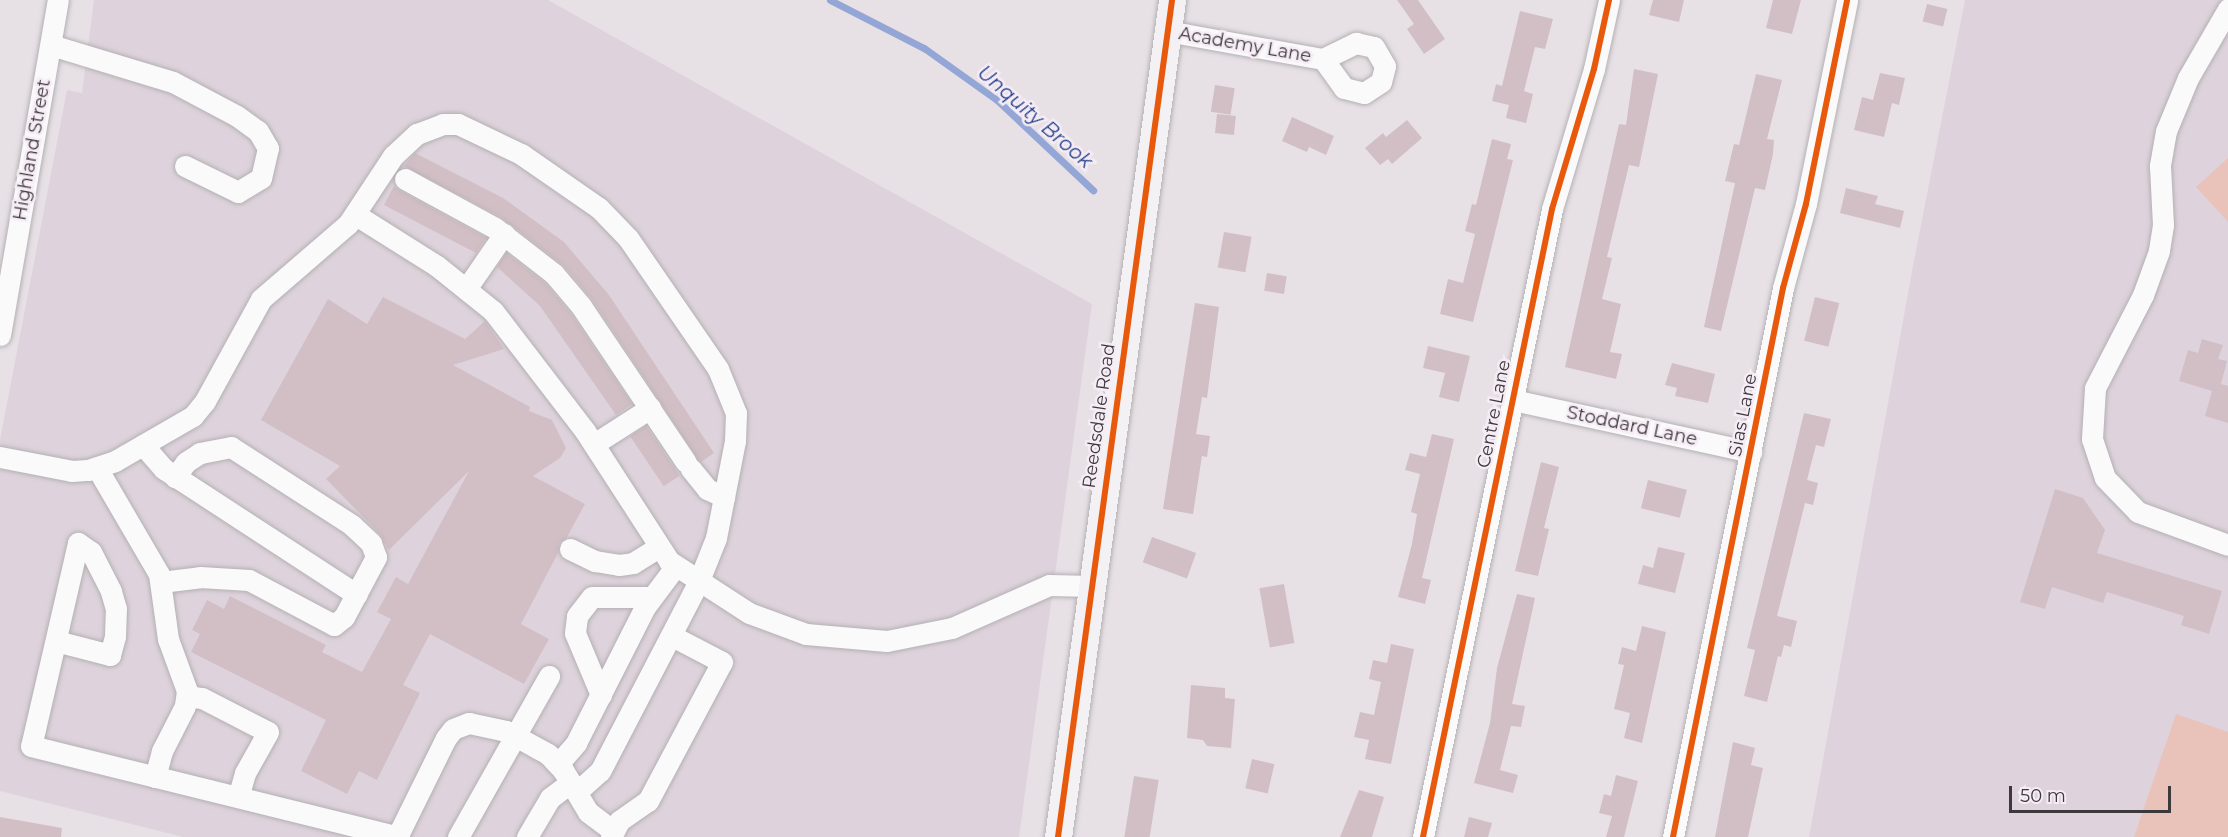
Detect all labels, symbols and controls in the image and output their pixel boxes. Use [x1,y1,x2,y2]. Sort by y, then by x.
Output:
street label: Academy Lane [1177,23,1313,67]
water label: Unquity Brook [973,61,1097,173]
street label: Highland Street [9,78,55,222]
street label: Reedsdale Road [1078,342,1120,490]
street label: Centre Lane [1473,358,1515,470]
street label: Sias Lane [1724,372,1762,458]
street label: Stoddard Lane [1565,402,1699,450]
scale bar [2012,774,2174,812]
text: 50 m [2020,785,2066,807]

